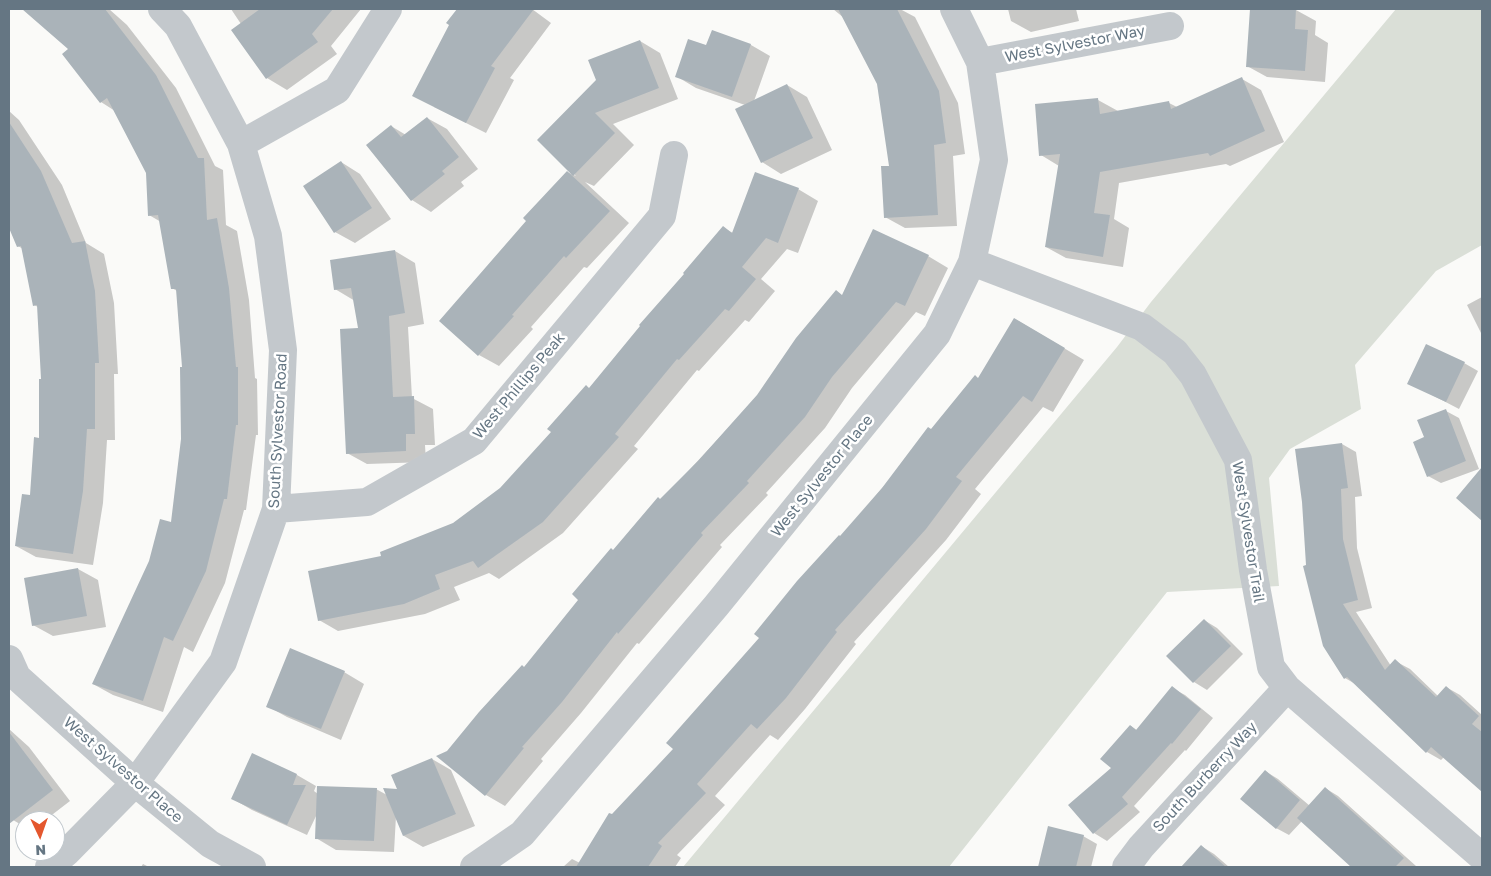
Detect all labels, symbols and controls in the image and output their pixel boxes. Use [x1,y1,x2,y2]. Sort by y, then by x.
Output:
street label: West Sylvestor Way [1003,22,1147,66]
street label: West Phillips Peak [469,329,569,443]
street label: South Sylvestor Road [265,353,291,509]
street label: West Sylvestor Place [767,411,877,541]
street label: West Sylvestor Trail [1228,460,1268,604]
street label: West Sylvestor Place [60,713,186,827]
street label: South Burberry Way [1149,718,1261,836]
north arrow [15,811,65,861]
text: N [35,842,47,859]

